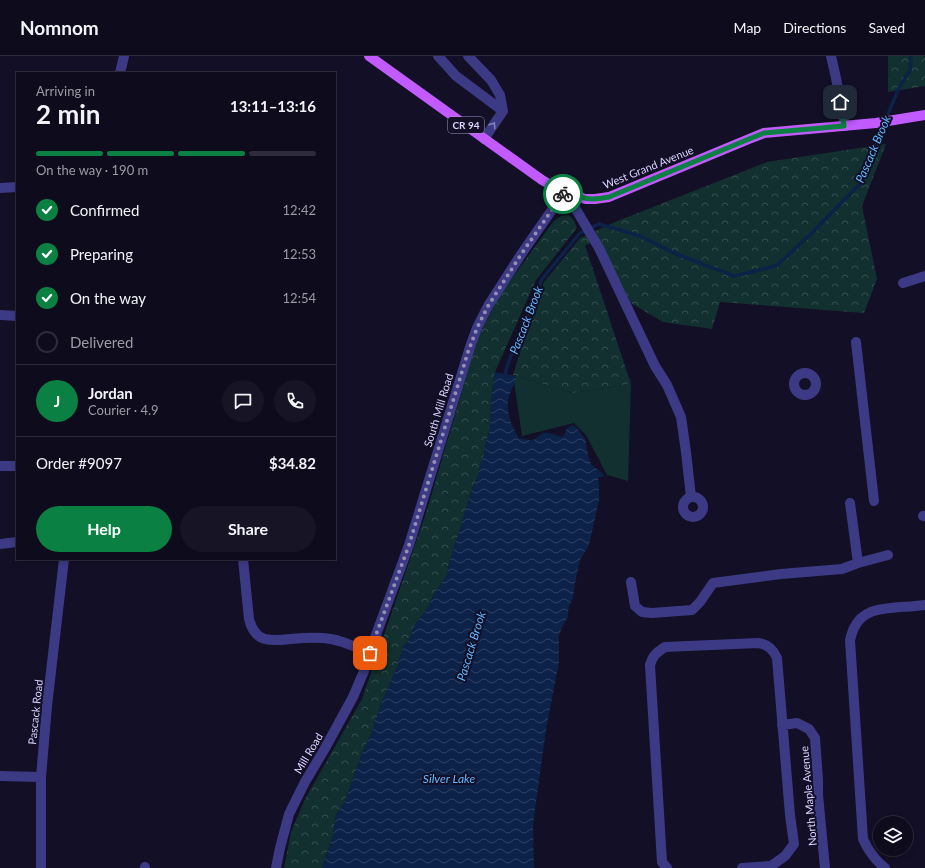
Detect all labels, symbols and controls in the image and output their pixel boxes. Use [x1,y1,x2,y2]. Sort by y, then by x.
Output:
text: Nomnom [20,16,99,39]
text: Map [734,19,761,36]
text: Directions [783,19,846,36]
text: Saved [868,19,905,36]
text: Arriving in [36,83,95,99]
pin [823,85,857,119]
icon: home [829,91,851,113]
text: 13:11–13:16 [230,97,316,115]
text: 2 min [36,98,100,130]
water label: Pascack Brook [852,113,894,185]
road number: CR 94 [448,117,484,133]
one-way arrow [489,122,496,129]
street label: West Grand Avenue [601,143,695,191]
text: On the way · 190 m [36,162,148,178]
courier [543,174,583,214]
icon: bike [552,183,574,205]
icon: check [36,199,58,221]
text: Confirmed [70,201,139,219]
text: 12:42 [283,202,316,218]
icon: check [36,243,58,265]
text: Preparing [70,245,133,263]
text: 12:53 [283,246,316,262]
water label: Pascack Brook [506,284,546,356]
icon: check [36,287,58,309]
text: On the way [70,289,146,307]
text: 12:54 [283,290,316,306]
text: Delivered [70,333,133,351]
street label: South Mill Road [421,372,455,448]
button: chat [222,380,264,422]
button: phone [274,380,316,422]
text: Jordan [88,384,133,402]
text: J [54,392,60,410]
text: Courier · 4.9 [88,402,159,418]
text: Order #9097 [36,454,122,472]
text: $34.82 [269,454,316,472]
button: Help [36,506,172,552]
button: Share [180,506,316,552]
water label: Pascack Brook [453,609,489,683]
pin [353,636,387,670]
icon: bag [359,642,381,664]
street label: Pascack Road [25,679,45,745]
street label: Mill Road [291,730,325,776]
street label: North Maple Avenue [797,745,819,847]
water label: Silver Lake [423,771,475,786]
map controls [873,816,913,856]
button: layers [873,816,913,856]

